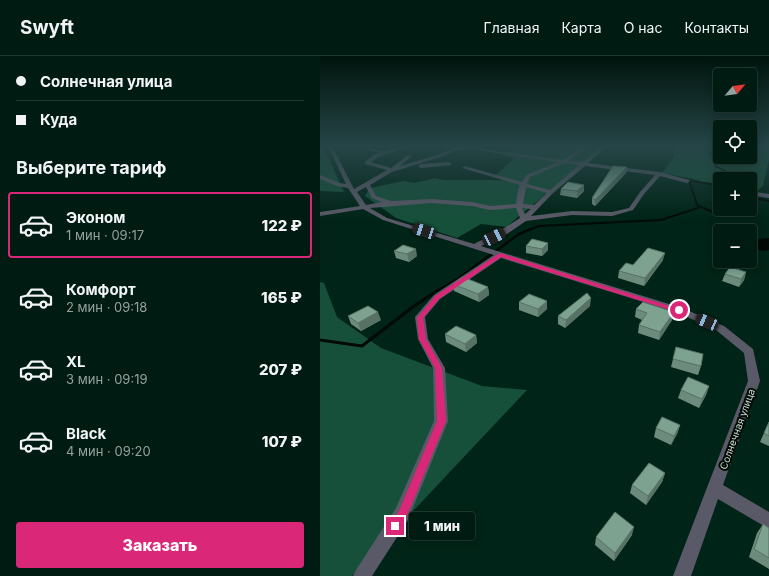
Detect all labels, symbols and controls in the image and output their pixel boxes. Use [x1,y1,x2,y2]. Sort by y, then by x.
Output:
text: Swyft [20,16,74,39]
text: Главная [484,19,539,36]
text: Карта [561,19,602,36]
text: О нас [624,19,662,36]
text: Контакты [684,19,749,36]
north arrow [713,68,757,112]
map controls [713,68,757,268]
text: Солнечная улица [40,72,172,91]
text: Куда [40,110,77,129]
button: locate [713,120,757,164]
text: Выберите тариф [16,157,167,178]
button: + [713,172,757,216]
icon: car [18,207,54,243]
text: Эконом [66,208,125,227]
text: 122 ₽ [262,216,302,235]
car [411,222,437,240]
button: − [713,224,757,268]
car [481,226,507,248]
text: 1 мин · 09:17 [66,227,144,243]
icon: car [18,279,54,315]
text: Комфорт [66,280,136,299]
text: 165 ₽ [261,288,302,307]
text: 2 мин · 09:18 [66,299,147,315]
route start [670,301,688,319]
car [694,312,720,332]
icon: car [18,351,54,387]
text: XL [66,352,86,371]
text: 207 ₽ [259,360,302,379]
text: 3 мин · 09:19 [66,371,148,387]
street label: Солнечная улица [717,387,757,471]
icon: car [18,423,54,459]
text: Black [66,424,106,443]
text: 107 ₽ [262,432,302,451]
text: 4 мин · 09:20 [66,443,151,459]
callout: 1 мин [409,512,475,540]
route end [386,517,404,535]
text: 1 мин [424,518,460,534]
button: Заказать [16,522,304,568]

